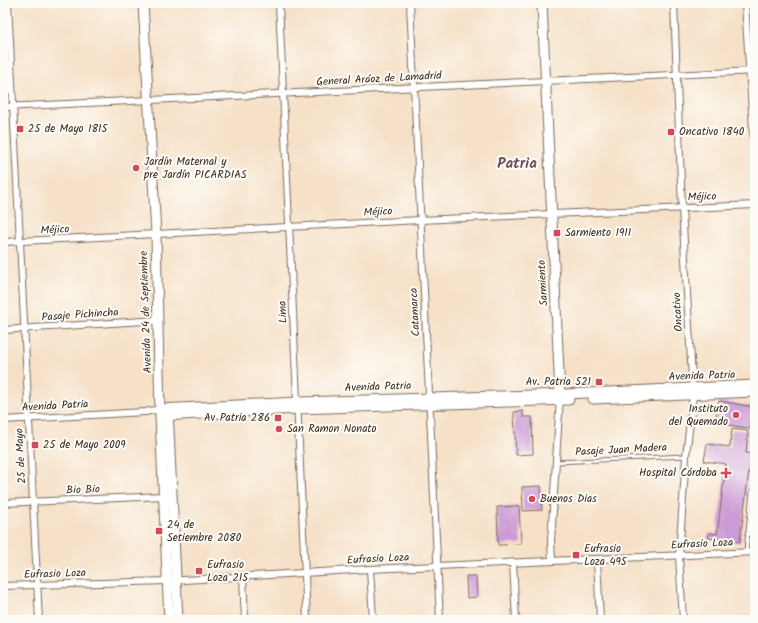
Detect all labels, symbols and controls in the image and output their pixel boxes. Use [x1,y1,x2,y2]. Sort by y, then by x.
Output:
street label: General Aráoz de Lamadrid [316,67,443,91]
place label: 25 de Mayo 1815 [28,120,108,138]
place label: Oncativo 1840 [679,123,745,141]
marker: 25 de Mayo 1815 [15,124,25,134]
marker: Oncativo 1840 [666,127,676,137]
district label: Patria [497,152,537,176]
place label: Jardín Maternal y pre Jardín PICARDIAS [143,153,247,184]
marker: Jardín Maternal y pre Jardín PICARDIAS [131,163,141,173]
street label: Méjico [687,188,717,206]
street label: Méjico [363,202,393,222]
street label: Méjico [40,220,70,240]
place label: Sarmiento 1911 [565,224,631,242]
marker: Sarmiento 1911 [552,228,562,238]
street label: Avenida 24 de Septiembre [135,250,157,374]
street label: Sarmiento [533,260,553,306]
street label: Catamarca [405,287,425,337]
street label: Oncativo [668,292,688,332]
street label: Lima [273,300,293,324]
street label: Pasaje Pichincha [41,303,119,327]
street label: Avenida Patria [668,366,736,386]
place label: Av. Patria 521 [526,373,591,391]
street label: Avenida Patria [344,377,412,397]
marker: Av. Patria 521 [594,377,604,387]
street label: Avenida Patria [21,395,89,417]
place label: Instituto del Quemado [669,400,728,431]
place label: Av Patria 286 [204,409,270,427]
marker: Instituto del Quemado [731,410,741,420]
marker: Av Patria 286 [273,413,283,423]
place label: San Ramon Nonato [287,420,377,438]
marker: San Ramon Nonato [274,424,284,434]
street label: 25 de Mayo [11,428,31,484]
place label: 25 de Mayo 2009 [43,436,126,454]
street label: Pasaje Juan Madera [575,439,667,461]
marker: 25 de Mayo 2009 [30,440,40,450]
place label: Hospital Córdoba [639,464,717,482]
marker: Hospital Córdoba [720,467,732,479]
street label: Bio Bio [66,480,100,500]
place label: Buenos Dias [540,490,597,508]
marker: Buenos Dias [527,494,537,504]
place label: 24 de Setiembre 2080 [167,516,242,547]
marker: 24 de Setiembre 2080 [154,526,164,536]
street label: Eufrasio Loza [670,533,734,555]
place label: Eufrasio Loza 495 [584,540,628,571]
street label: Eufrasio Loza [346,548,410,570]
marker: Eufrasio Loza 495 [571,550,581,560]
place label: Eufrasio Loza 215 [207,556,249,587]
street label: Eufrasio Loza [24,564,86,584]
marker: Eufrasio Loza 215 [194,566,204,576]

